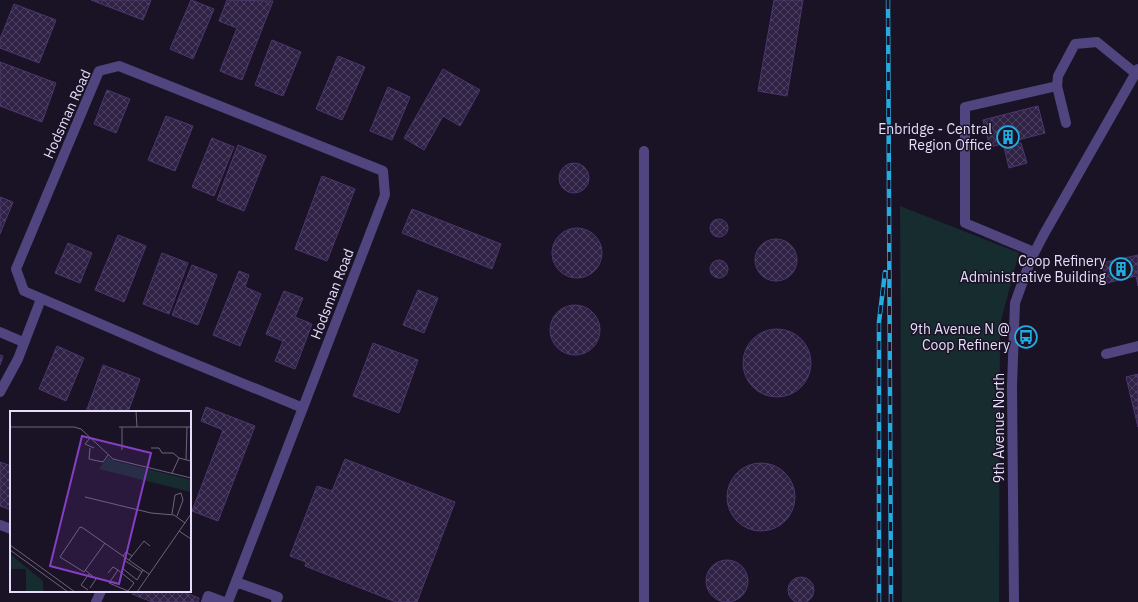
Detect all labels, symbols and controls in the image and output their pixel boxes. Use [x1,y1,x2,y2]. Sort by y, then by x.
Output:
street label: Hodsman Road [39,67,95,161]
place label: Enbridge - Central Region Office [878,120,992,154]
building icon: Enbridge - Central Region Office [995,124,1021,150]
street label: Hodsman Road [306,246,358,342]
place label: Coop Refinery Administrative Building [960,252,1107,286]
building icon: Coop Refinery Administrative Building [1108,256,1134,282]
place label: 9th Avenue N @ Coop Refinery [910,320,1010,354]
bus stop icon: 9th Avenue N @ Coop Refinery [1013,324,1039,350]
street label: 9th Avenue North [990,373,1008,483]
inset map [10,411,191,592]

